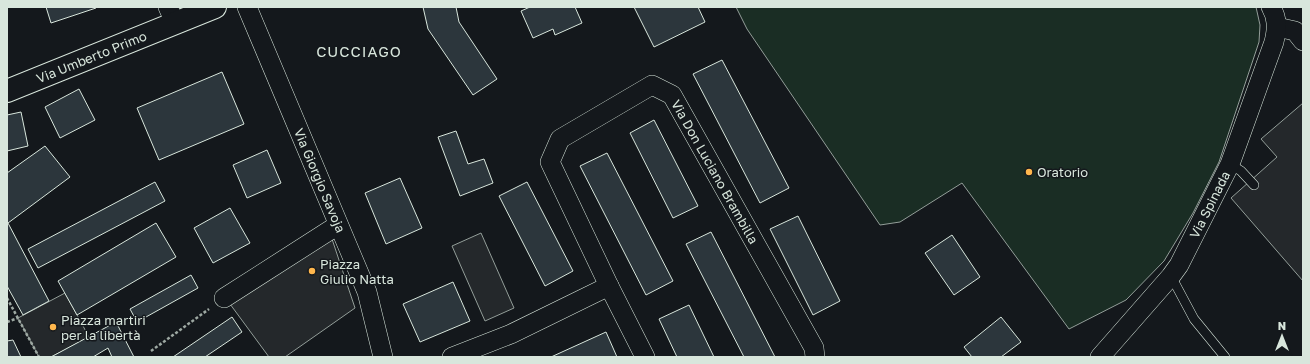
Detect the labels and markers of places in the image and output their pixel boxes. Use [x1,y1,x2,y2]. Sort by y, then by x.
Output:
place label: Oratorio [1037,164,1088,180]
marker: Oratorio [1024,167,1034,177]
place label: Piazza Giulio Natta [320,256,394,287]
marker: Piazza Giulio Natta [307,266,317,276]
place label: Piazza martiri per la libertà [61,312,146,343]
marker: Piazza martiri per la libertà [48,322,58,332]

